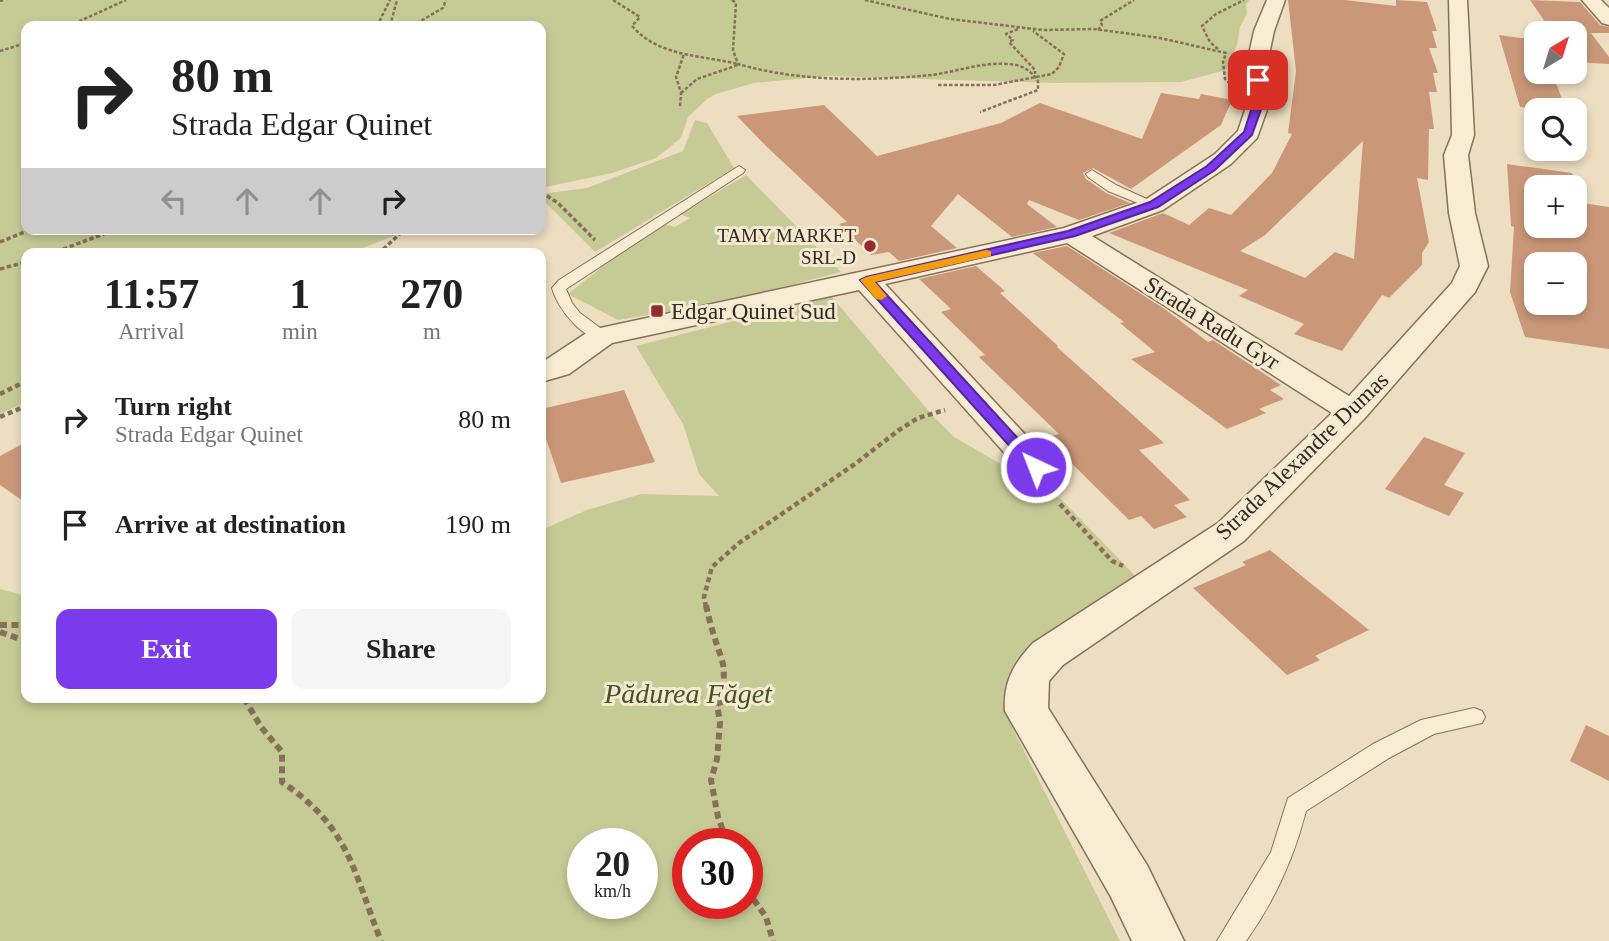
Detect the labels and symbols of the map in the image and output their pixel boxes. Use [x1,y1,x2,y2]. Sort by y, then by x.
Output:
north arrow [1524,21,1587,84]
pin [1228,50,1288,110]
place label: TAMY MARKET SRL-D [717,225,856,268]
marker: TAMY MARKET SRL-D [862,238,878,254]
street label: Strada Radu Gyr [1140,271,1284,375]
place label: Edgar Quinet Sud [671,299,836,324]
marker: Edgar Quinet Sud [649,303,665,319]
street label: Strada Alexandre Dumas [1211,367,1393,545]
position arrow [999,430,1073,504]
park label: Pădurea Făget [603,678,773,709]
speed limit sign: 30 [672,828,763,919]

